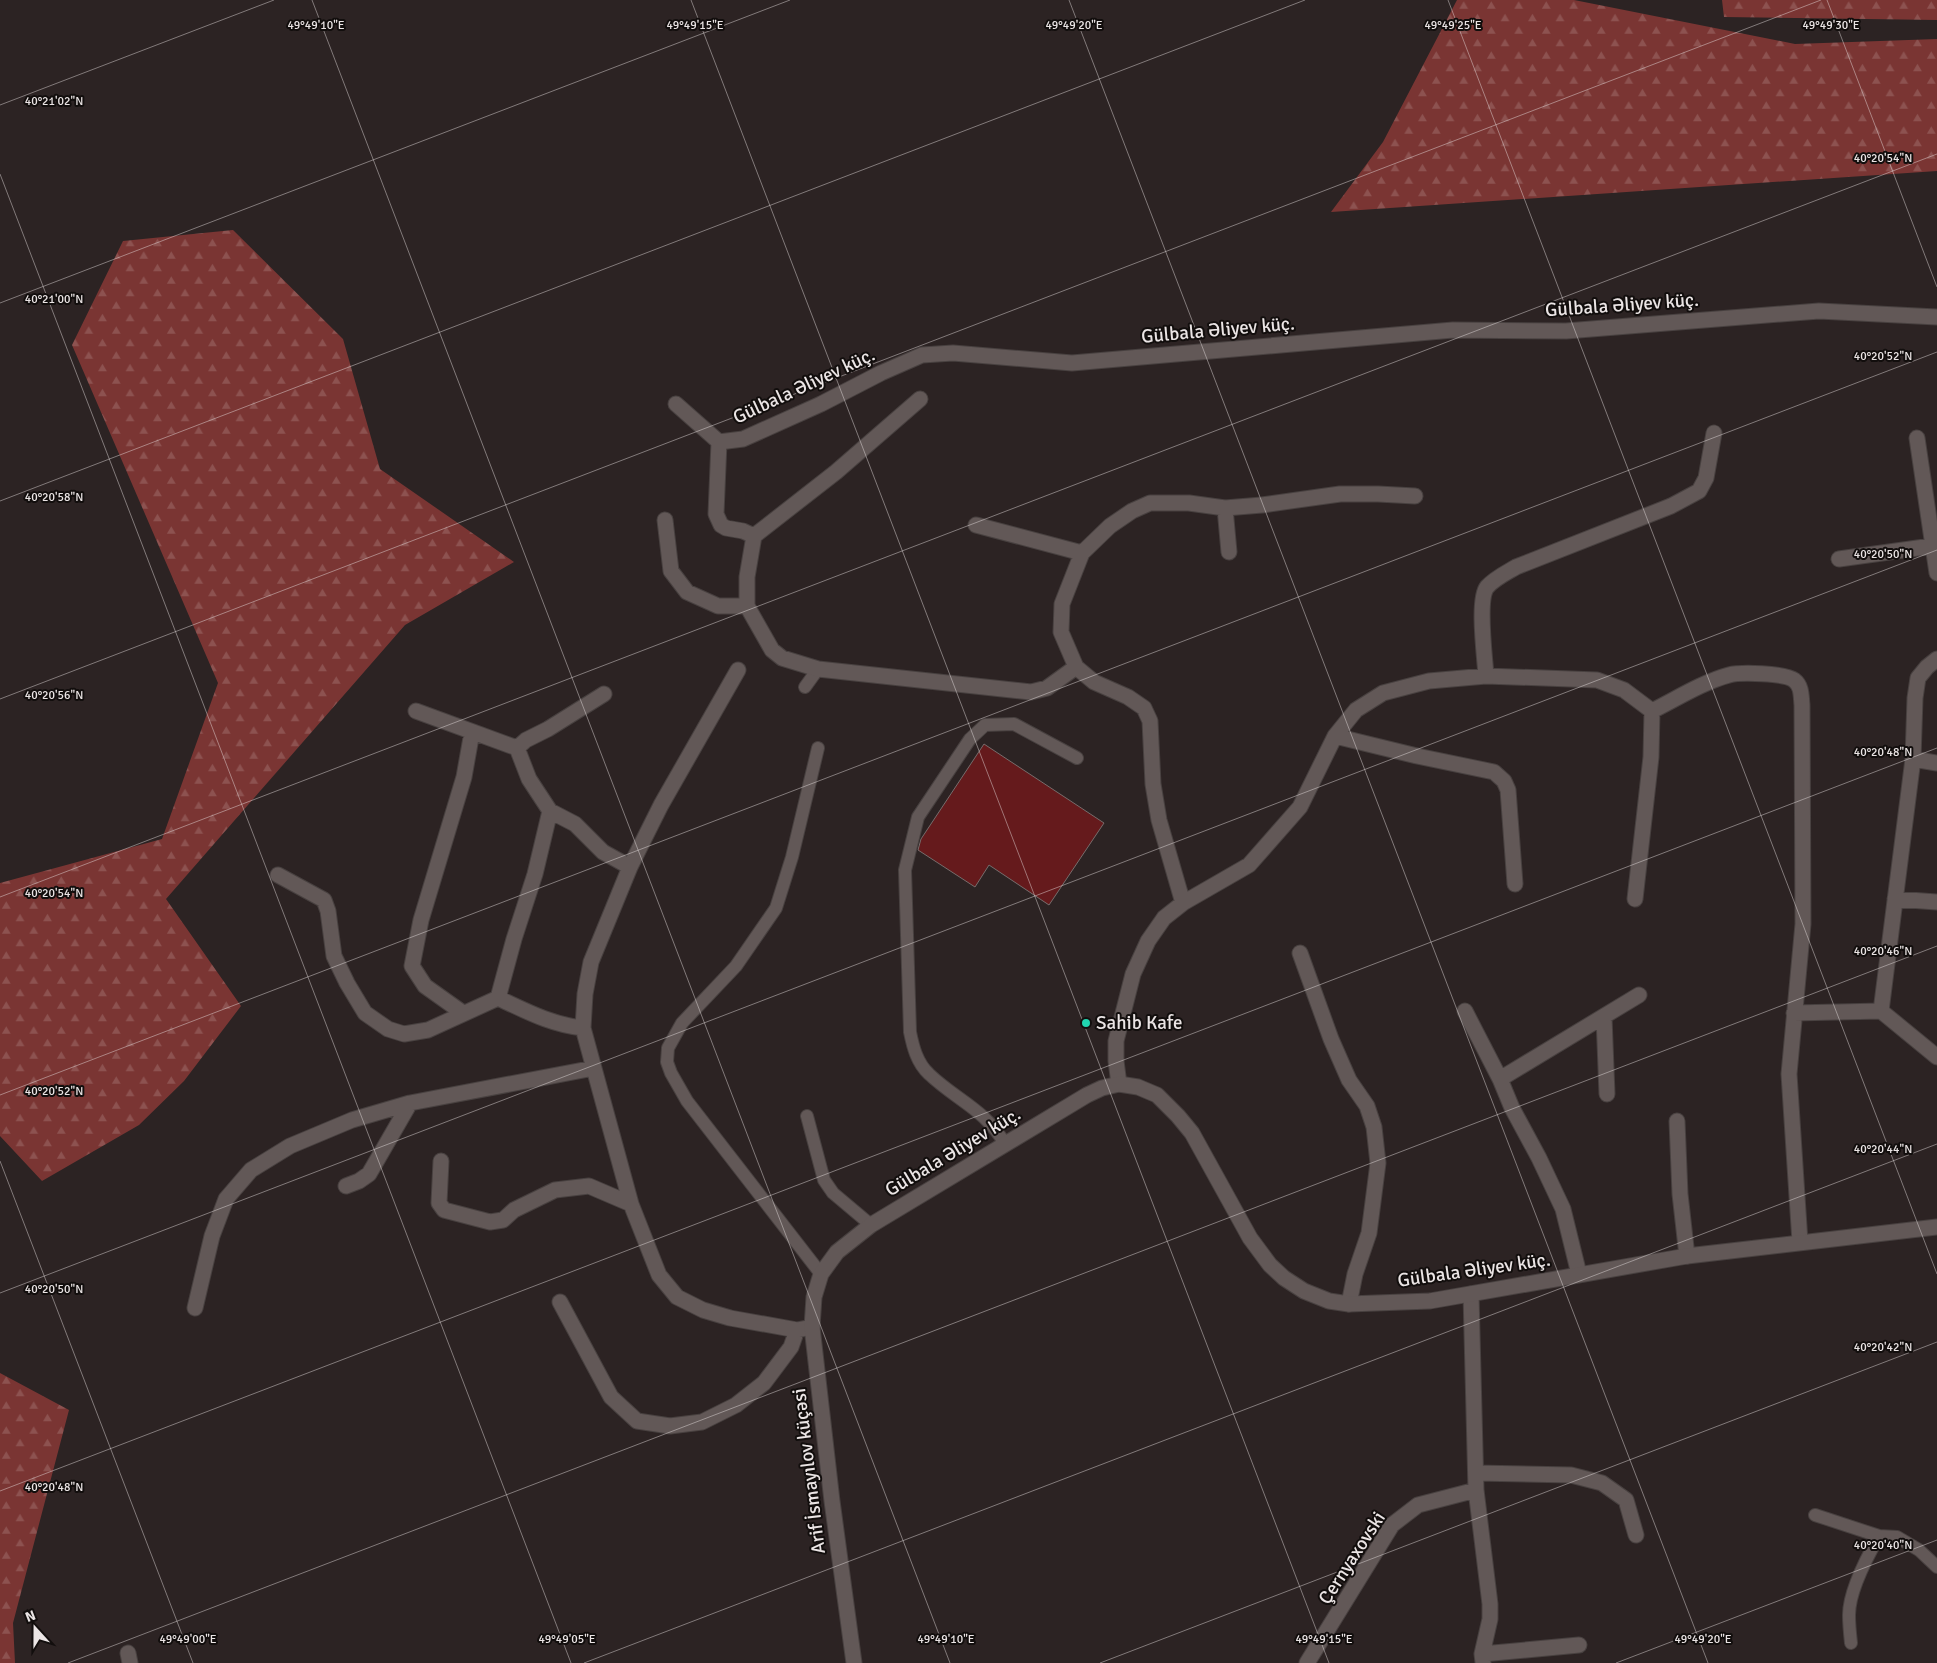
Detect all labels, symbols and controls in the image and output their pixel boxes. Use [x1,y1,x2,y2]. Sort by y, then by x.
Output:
text: 49°49'10"E [287,18,345,33]
text: 49°49'15"E [666,18,724,33]
text: 49°49'20"E [1045,18,1103,33]
text: 49°49'25"E [1424,18,1482,33]
text: 49°49'30"E [1802,18,1860,33]
text: 40°21'02"N [25,94,83,109]
text: 40°20'54"N [1854,151,1912,166]
street label: Gülbala Əliyev küç. [1544,288,1700,322]
text: 40°21'00"N [25,292,83,307]
street label: Gülbala Əliyev küç. [1140,311,1296,349]
street label: Gülbala Əliyev küç. [729,343,879,429]
text: 40°20'52"N [1854,349,1912,364]
text: 40°20'58"N [25,490,83,505]
text: 40°20'50"N [1854,547,1912,562]
text: 40°20'56"N [25,688,83,703]
text: 40°20'48"N [1854,745,1912,760]
text: 40°20'54"N [25,886,83,901]
text: 40°20'46"N [1854,944,1912,959]
place label: Sahib Kafe [1096,1011,1183,1035]
marker: Sahib Kafe [1080,1017,1092,1029]
text: 40°20'52"N [25,1084,83,1099]
street label: Gülbala Əliyev küç. [881,1102,1025,1202]
text: 40°20'44"N [1854,1142,1912,1157]
street label: Gülbala Əliyev küç. [1396,1247,1552,1293]
text: 40°20'50"N [25,1282,83,1297]
text: 40°20'42"N [1854,1340,1912,1355]
street label: Arif İsmayılov küçəsi [787,1387,831,1555]
text: 40°20'48"N [25,1480,83,1495]
street label: Çernyaxovski [1313,1507,1391,1609]
text: 40°20'40"N [1854,1538,1912,1553]
north arrow [10,1603,60,1653]
text: N [23,1607,38,1626]
text: 49°49'00"E [159,1632,217,1647]
text: 49°49'05"E [538,1632,596,1647]
text: 49°49'10"E [917,1632,975,1647]
text: 49°49'15"E [1295,1632,1353,1647]
text: 49°49'20"E [1674,1632,1732,1647]

